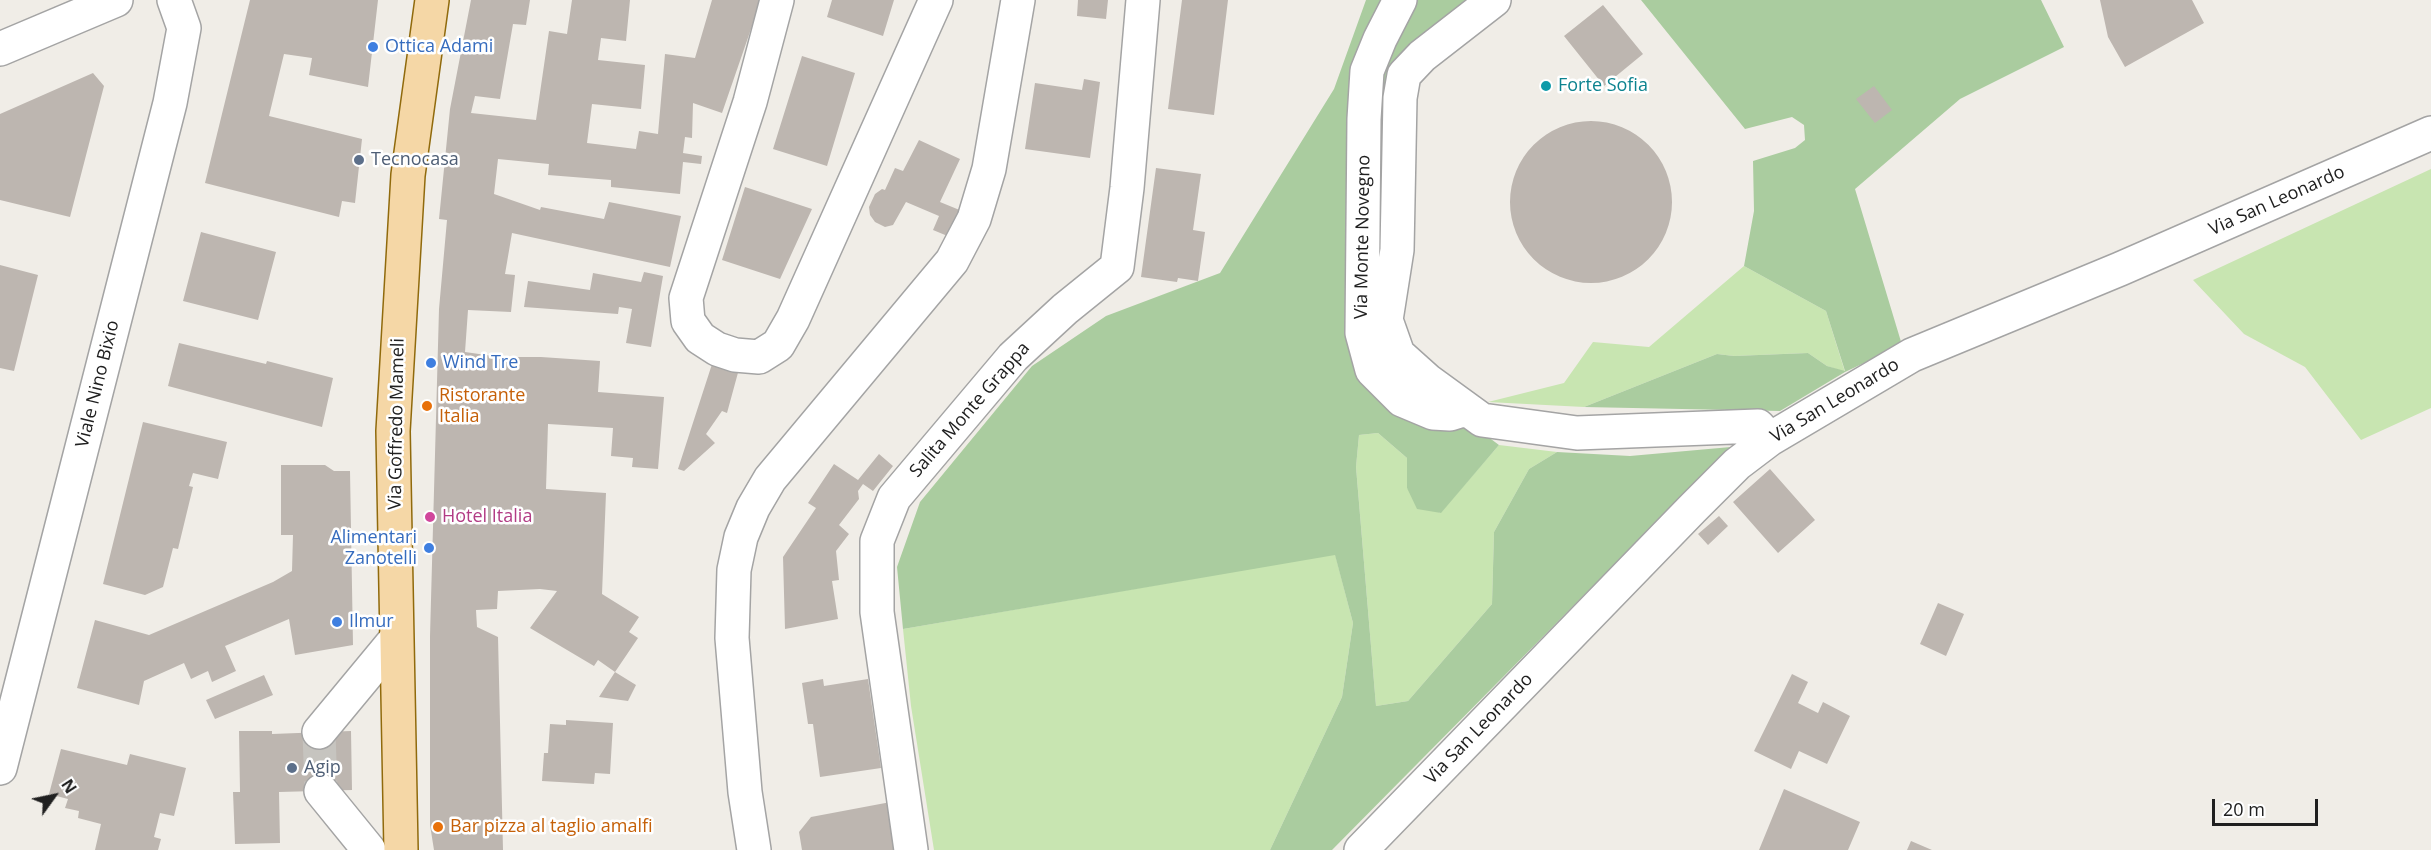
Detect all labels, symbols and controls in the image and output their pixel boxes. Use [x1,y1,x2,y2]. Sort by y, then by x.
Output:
place label: Ottica Adami [385,36,493,58]
marker: Ottica Adami [366,40,380,54]
place label: Forte Sofia [1558,75,1648,97]
marker: Forte Sofia [1539,79,1553,93]
place label: Tecnocasa [371,149,459,171]
marker: Tecnocasa [352,153,366,167]
street label: Via Monte Novegno [1351,155,1375,319]
street label: Via San Leonardo [2206,161,2348,241]
street label: Viale Nino Bixio [72,318,124,450]
street label: Via Goffredo Mameli [385,338,409,510]
street label: Salita Monte Grappa [905,338,1035,482]
place label: Wind Tre [443,352,518,374]
street label: Via San Leonardo [1767,354,1903,448]
marker: Wind Tre [424,356,438,370]
place label: Ristorante Italia [439,385,525,428]
marker: Ristorante Italia [420,399,434,413]
place label: Hotel Italia [442,506,532,528]
marker: Hotel Italia [423,510,437,524]
place label: Alimentari Zanotelli [330,527,417,570]
marker: Alimentari Zanotelli [422,541,436,555]
place label: Ilmur [349,611,394,633]
marker: Ilmur [330,615,344,629]
street label: Via San Leonardo [1420,669,1538,789]
place label: Agip [304,757,341,779]
marker: Agip [285,761,299,775]
north arrow [24,766,84,826]
text: N [56,775,82,798]
scale bar [2215,787,2322,825]
text: 20 m [2223,797,2265,821]
place label: Bar pizza al taglio amalfi [450,816,653,838]
marker: Bar pizza al taglio amalfi [431,820,445,834]

